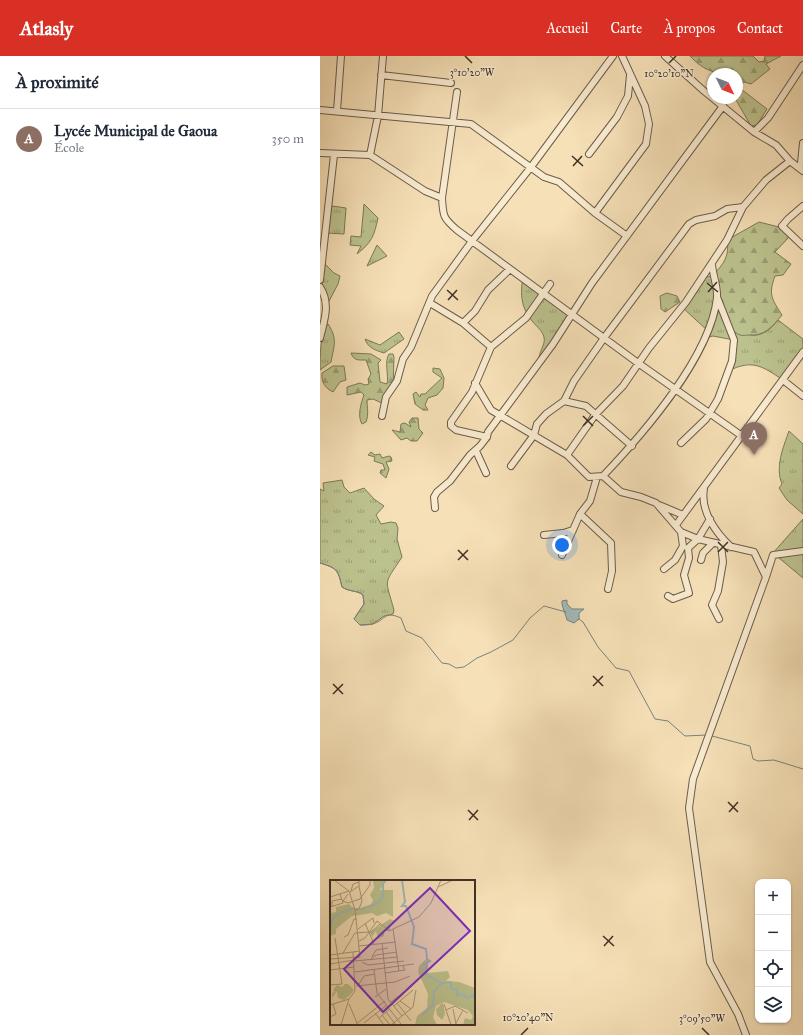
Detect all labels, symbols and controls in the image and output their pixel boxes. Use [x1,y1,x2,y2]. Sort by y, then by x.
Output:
text: Atlasly [20,17,73,40]
text: Accueil [546,20,589,37]
text: Carte [611,20,642,37]
text: À propos [664,20,715,37]
text: Contact [737,20,783,37]
text: 3°10'20"W [450,67,495,79]
text: 10°20'10"N [644,68,694,80]
north arrow [707,68,743,104]
text: À proximité [16,72,99,93]
text: Lycée Municipal de Gaoua [54,122,217,140]
text: A [25,131,33,147]
text: 350 m [271,131,304,147]
text: École [54,140,84,156]
pin: A [741,422,767,455]
your location [552,535,572,555]
map controls [755,879,791,1023]
button: + [755,879,791,915]
inset map [330,880,475,1025]
button: − [755,915,791,951]
button: locate [755,951,791,987]
button: layers [755,987,791,1023]
text: 10°20'40"N [502,1012,554,1024]
text: 3°09'50"W [679,1013,725,1025]

